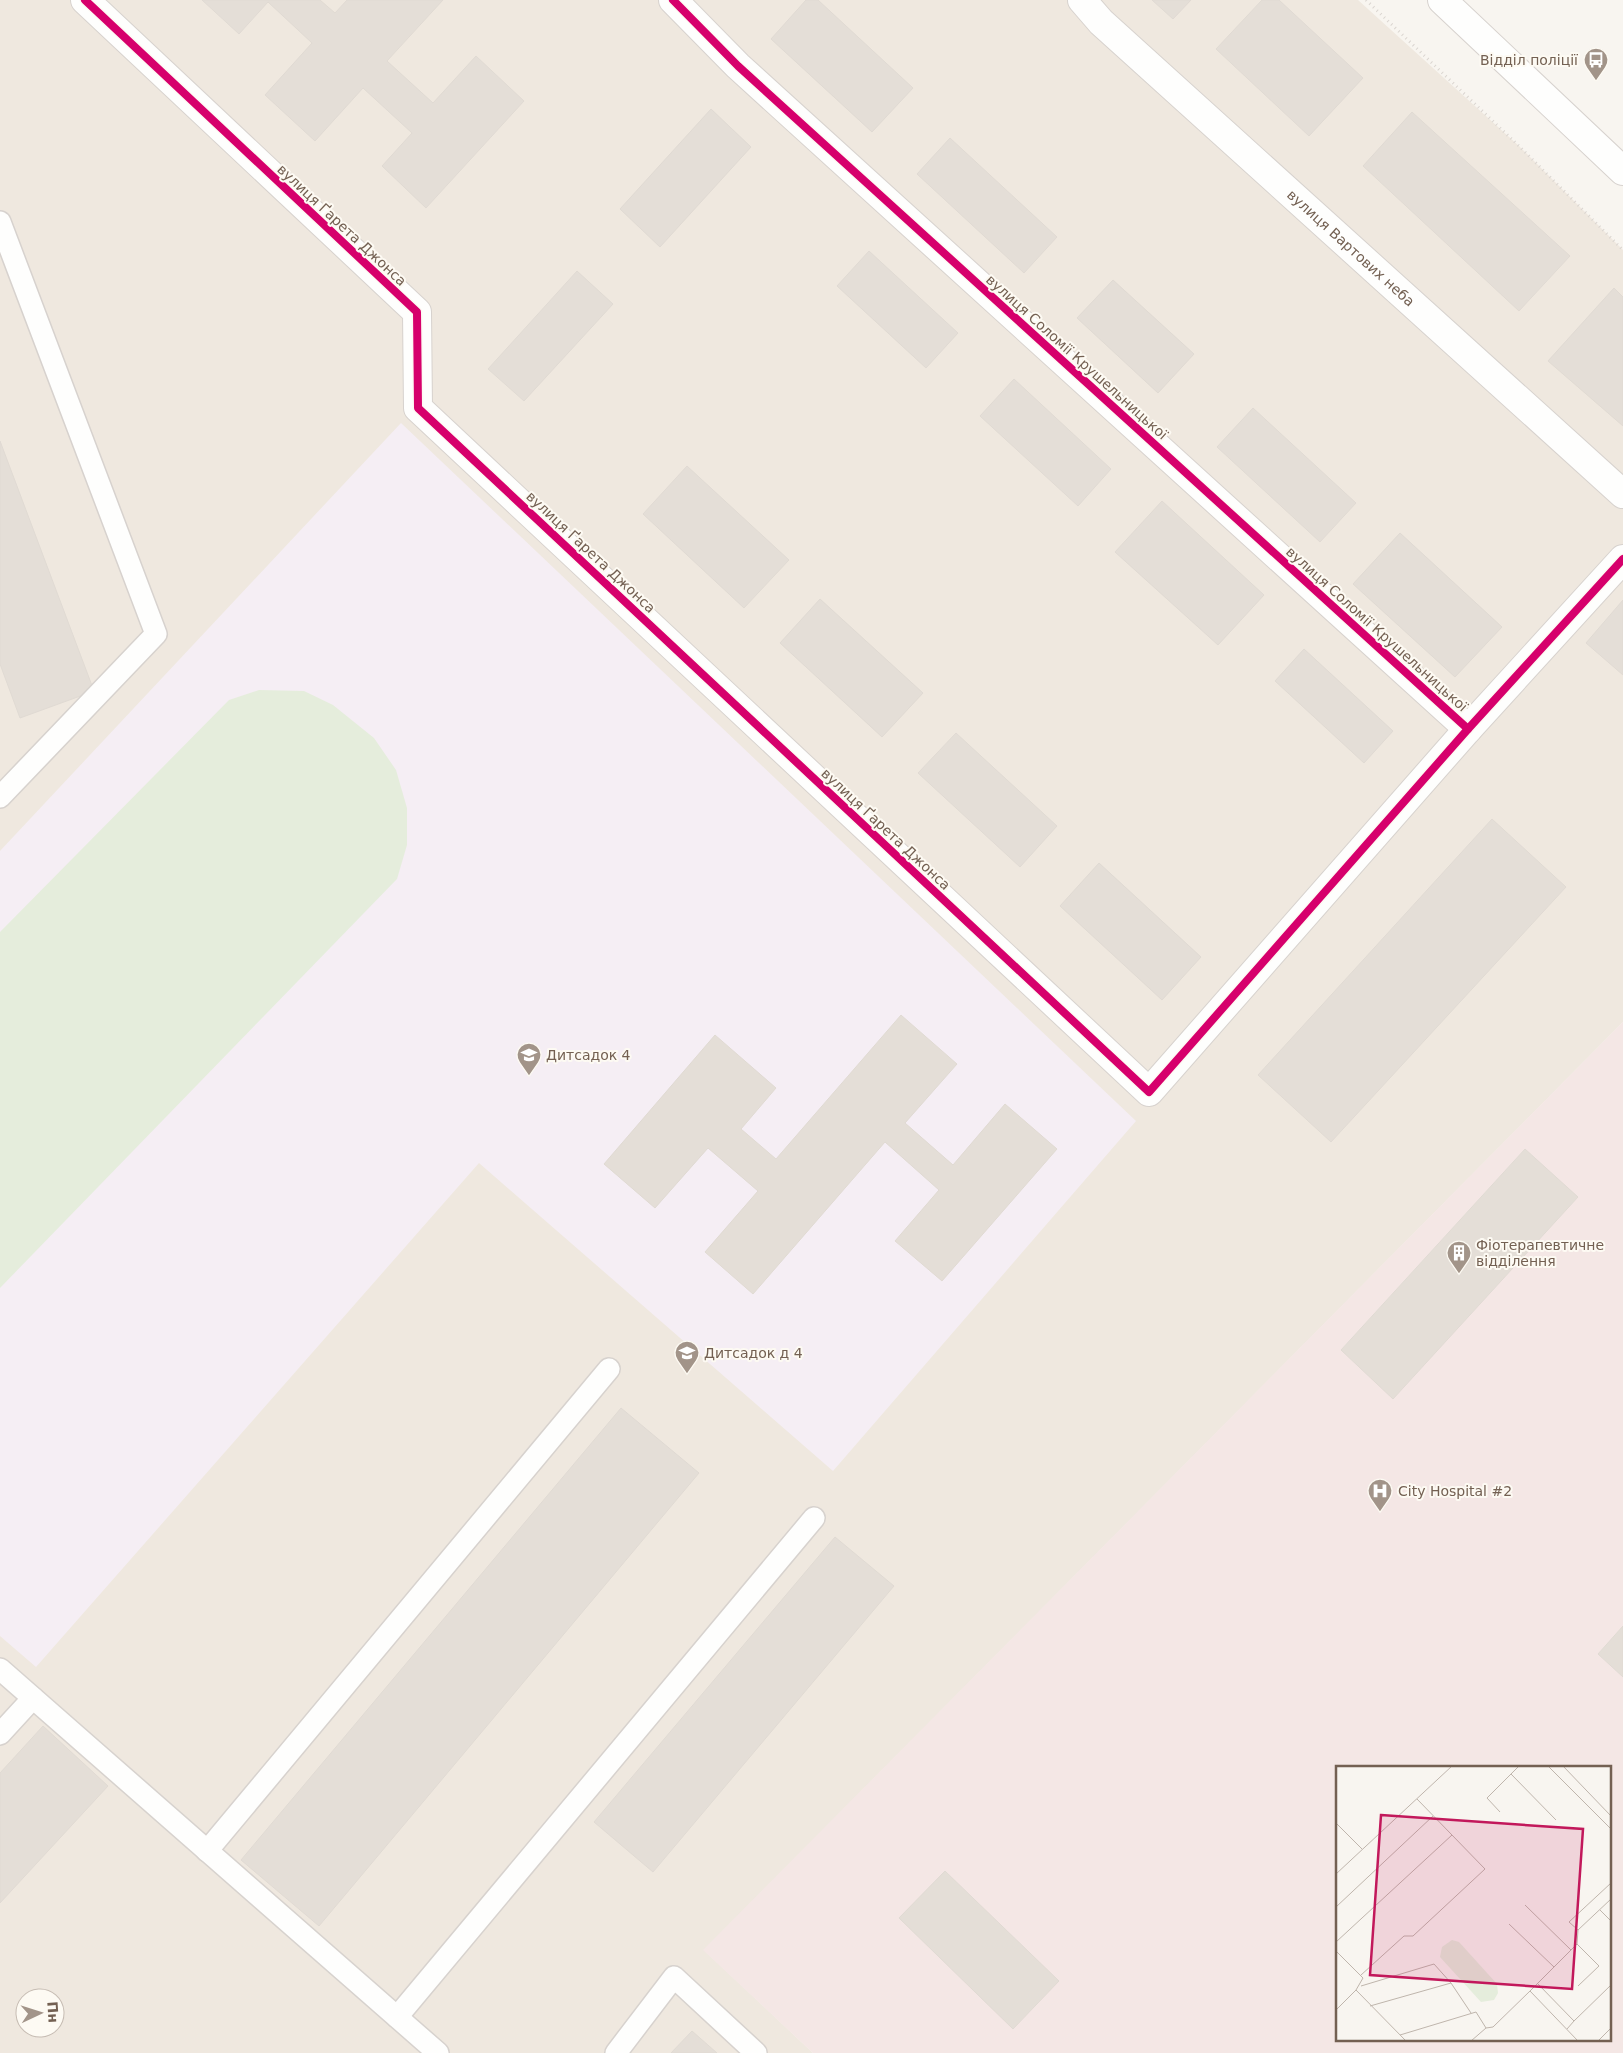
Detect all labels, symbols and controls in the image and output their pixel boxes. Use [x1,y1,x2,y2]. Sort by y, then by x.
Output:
bus stop icon: Відділ поліції [1583,47,1609,81]
place label: Відділ поліції [1480,52,1578,68]
street label: вулиця Ґарета Джонса [274,161,410,289]
street label: вулиця Вартових неба [1284,186,1418,310]
street label: вулиця Соломії Крушельницької [983,271,1171,443]
street label: вулиця Ґарета Джонса [523,488,659,616]
street label: вулиця Соломії Крушельницької [1283,543,1471,715]
street label: вулиця Ґарета Джонса [818,765,954,893]
school or university icon: Дитсадок 4 [516,1042,542,1076]
place label: Дитсадок 4 [546,1047,631,1063]
place label: Фіотерапевтичне відділення [1476,1237,1604,1269]
building icon: Фіотерапевтичне відділення [1446,1240,1472,1274]
school or university icon: Дитсадок д 4 [674,1340,700,1374]
place label: Дитсадок д 4 [704,1345,803,1361]
hospital icon: City Hospital #2 [1367,1478,1393,1512]
place label: City Hospital #2 [1398,1483,1512,1499]
inset map [1336,1766,1610,2040]
north arrow [15,1988,65,2038]
text: Пн [44,2001,62,2023]

